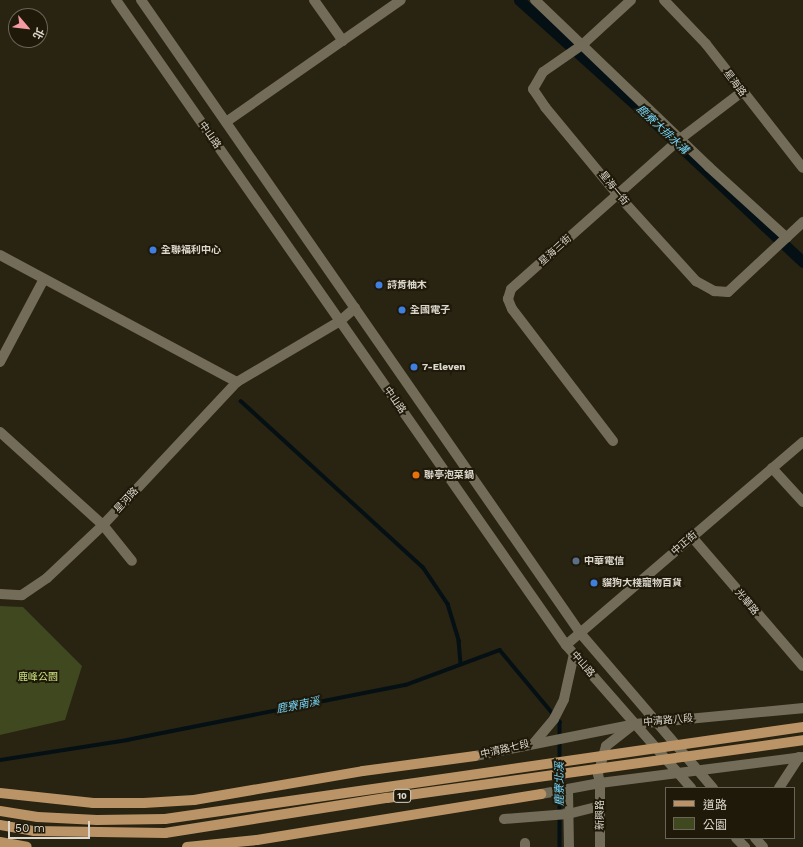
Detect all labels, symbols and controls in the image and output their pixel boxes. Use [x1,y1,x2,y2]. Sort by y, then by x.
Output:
north arrow [8,8,48,48]
text: 北 [30,25,46,41]
street label: 星海路 [721,67,749,99]
water label: 鹿寮大排水溝 [633,103,691,157]
street label: 中山路 [196,119,224,151]
street label: 星海一街 [597,169,631,207]
street label: 星海三街 [536,232,574,268]
place label: 全聯福利中心 [161,244,221,256]
marker: 全聯福利中心 [148,245,158,255]
place label: 詩肯柚木 [387,279,427,291]
marker: 詩肯柚木 [374,280,384,290]
place label: 全國電子 [410,304,450,316]
marker: 全國電子 [397,305,407,315]
place label: 7-Eleven [422,361,466,373]
marker: 7-Eleven [409,362,419,372]
street label: 中山路 [381,384,409,416]
place label: 聯亭泡菜鍋 [424,469,474,481]
marker: 聯亭泡菜鍋 [411,470,421,480]
street label: 星河路 [111,485,141,515]
street label: 中正街 [669,529,699,557]
place label: 中華電信 [584,555,624,567]
marker: 中華電信 [571,556,581,566]
place label: 貓狗大棧寵物百貨 [602,577,682,589]
marker: 貓狗大棧寵物百貨 [589,578,599,588]
street label: 光華路 [733,587,761,617]
street label: 中山路 [569,649,597,679]
park label: 鹿峰公園 [18,671,58,683]
water label: 鹿寮南溪 [275,695,321,717]
street label: 中清路八段 [643,712,693,728]
street label: 中清路七段 [479,738,531,760]
water label: 鹿寮北溪 [553,762,567,806]
legend [665,787,795,839]
road number: 10 [393,789,411,803]
text: 道路 [703,798,727,812]
street label: 新興路 [594,800,606,830]
scale bar [10,813,92,839]
text: 公園 [703,818,727,832]
text: 50 m [15,821,45,835]

